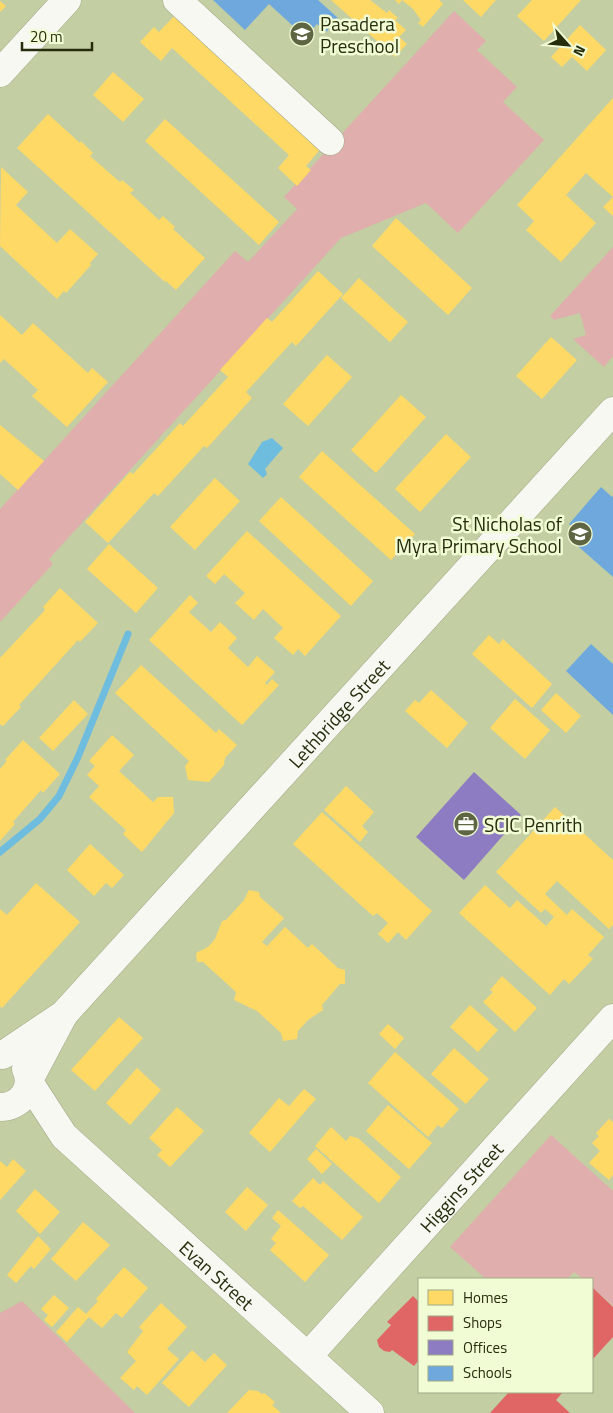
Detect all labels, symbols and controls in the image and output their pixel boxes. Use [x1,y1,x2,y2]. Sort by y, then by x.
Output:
place label: Pasadera Preschool [320,9,399,60]
scale bar [22,20,92,52]
north arrow [543,20,593,70]
school or university icon: Pasadera Preschool [289,21,315,47]
text: 20 m [30,25,63,48]
text: N [568,42,592,60]
place label: St Nicholas of Myra Primary School [396,509,563,560]
school or university icon: St Nicholas of Myra Primary School [567,521,593,547]
street label: Lethbridge Street [281,651,396,774]
place label: SCIC Penrith [484,810,582,839]
office icon: SCIC Penrith [453,811,479,837]
street label: Higgins Street [412,1135,510,1238]
street label: Evan Street [173,1233,261,1317]
legend [418,1278,593,1393]
text: Homes [463,1286,508,1309]
text: Shops [463,1311,502,1334]
text: Offices [463,1336,507,1359]
text: Schools [463,1361,512,1384]

